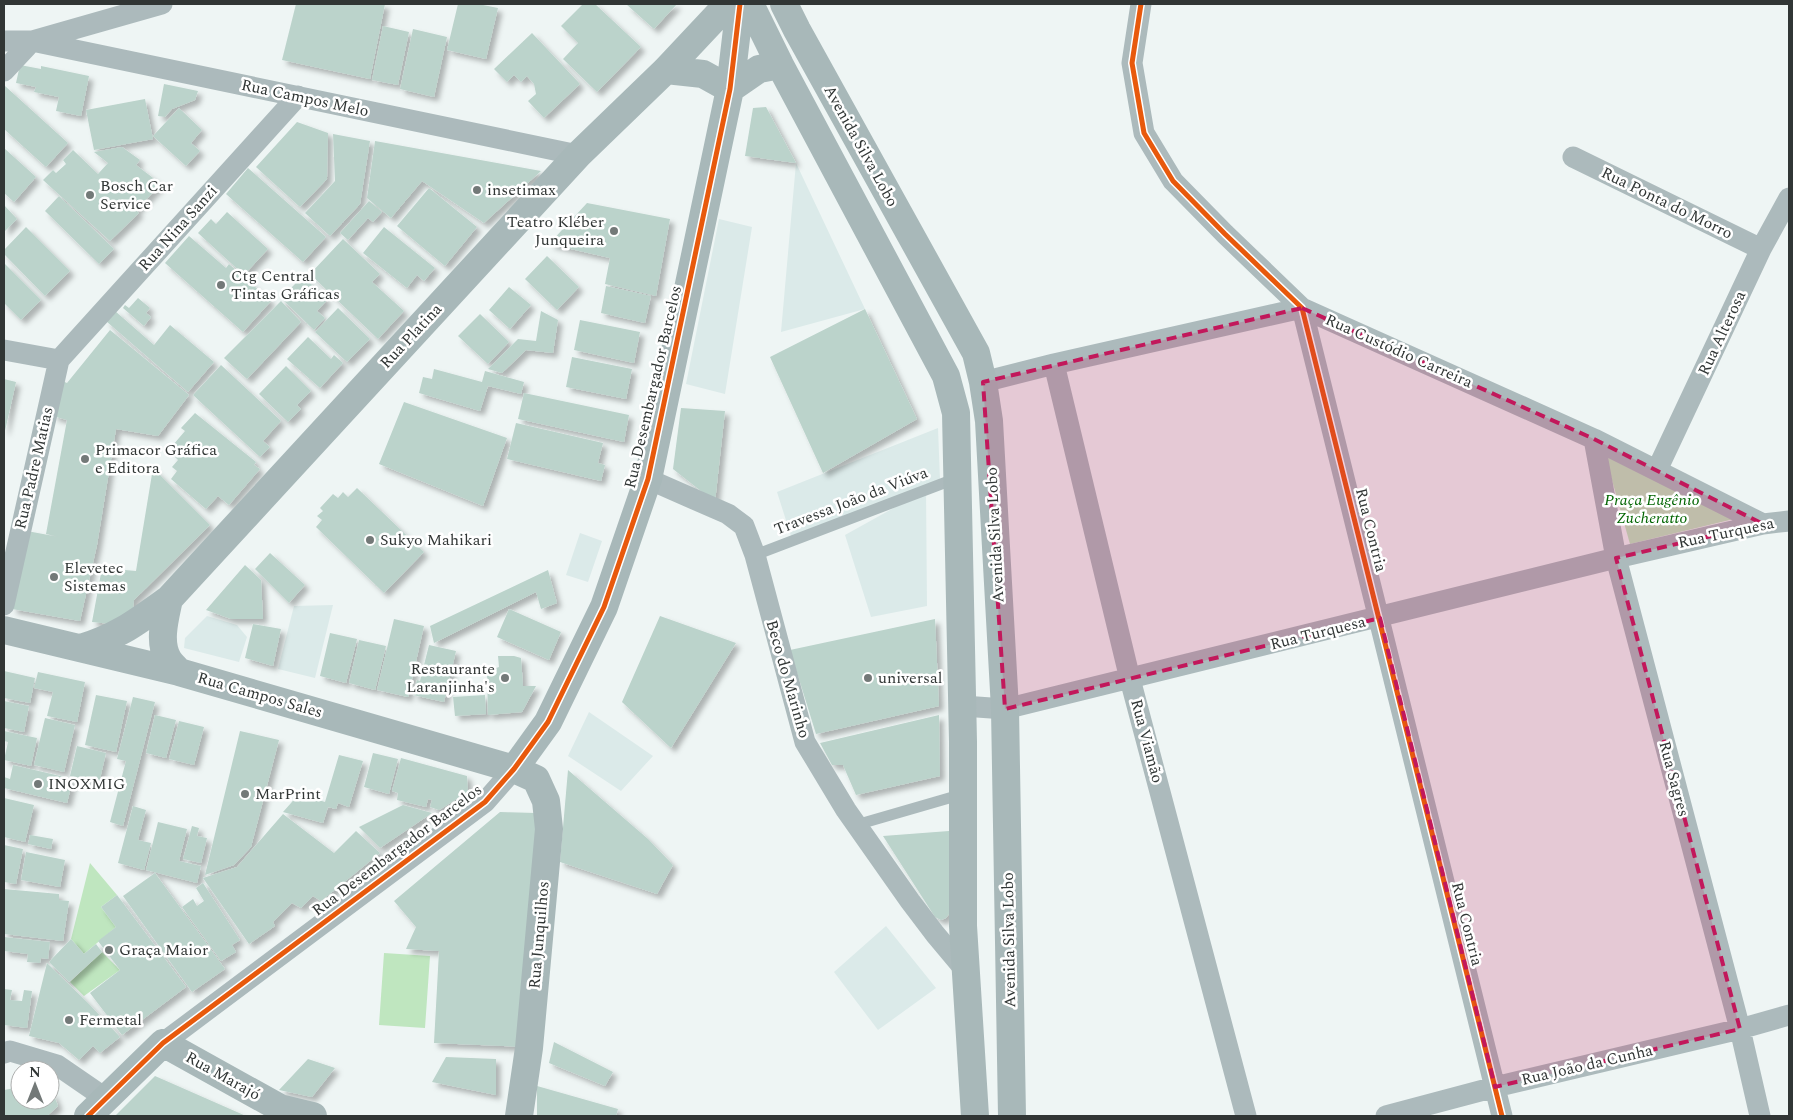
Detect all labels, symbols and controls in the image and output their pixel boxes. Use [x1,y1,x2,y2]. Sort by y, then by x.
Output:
street label: Rua Campos Melo [239,73,371,123]
street label: Avenida Silva Lobo [818,81,904,211]
street label: Rua Ponta do Morro [1597,161,1737,245]
place label: Bosch Car Service [100,174,173,216]
place label: insetimax [487,178,556,202]
street label: Rua Nina Sanzi [133,180,223,276]
marker: insetimax [471,184,483,196]
marker: Bosch Car Service [84,189,96,201]
place label: Teatro Kléber Junqueira [507,210,604,252]
marker: Teatro Kléber Junqueira [608,225,620,237]
place label: Ctg Central Tintas Gráficas [231,264,340,306]
marker: Ctg Central Tintas Gráficas [215,279,227,291]
street label: Rua Desembargador Barcelos [618,283,688,491]
street label: Rua Alterosa [1692,287,1752,379]
street label: Rua Platina [374,298,448,374]
street label: Rua Custódio Carreira [1322,308,1477,394]
street label: Rua Padre Matias [8,405,60,531]
place label: Primacor Gráfica e Editora [95,438,217,480]
marker: Primacor Gráfica e Editora [79,453,91,465]
street label: Travessa João da Viúva [771,461,931,541]
street label: Avenida Silva Lobo [979,467,1011,603]
street label: Rua Contria [1349,485,1393,575]
park label: Praça Eugênio Zucheratto [1604,488,1700,530]
street label: Rua Turquesa [1676,511,1776,555]
place label: Sukyo Mahikari [380,528,492,552]
marker: Sukyo Mahikari [364,534,376,546]
place label: Elevetec Sistemas [64,556,126,598]
marker: Elevetec Sistemas [48,571,60,583]
street label: Rua Turquesa [1268,609,1368,656]
street label: Beco do Marinho [760,617,816,741]
place label: Restaurante Laranjinha's [406,657,495,699]
street label: Rua Campos Sales [195,666,325,724]
place label: universal [878,666,942,690]
marker: Restaurante Laranjinha's [499,672,511,684]
marker: universal [862,672,874,684]
street label: Rua Viamão [1124,696,1170,786]
street label: Rua Sagres [1652,738,1696,820]
place label: INOXMIG [48,772,125,796]
marker: INOXMIG [32,778,44,790]
street label: Rua Desembargador Barcelos [307,778,487,922]
place label: MarPrint [255,782,321,806]
marker: MarPrint [239,788,251,800]
street label: Avenida Silva Lobo [996,872,1022,1008]
street label: Rua Contria [1445,879,1489,969]
street label: Rua Junquilhos [522,880,556,990]
place label: Graça Maior [119,938,208,962]
marker: Graça Maior [103,944,115,956]
place label: Fermetal [79,1008,142,1032]
marker: Fermetal [63,1014,75,1026]
street label: Rua João da Cunha [1519,1038,1655,1092]
street label: Rua Marajó [181,1045,265,1107]
north arrow [10,1060,60,1110]
text: N [29,1062,41,1083]

